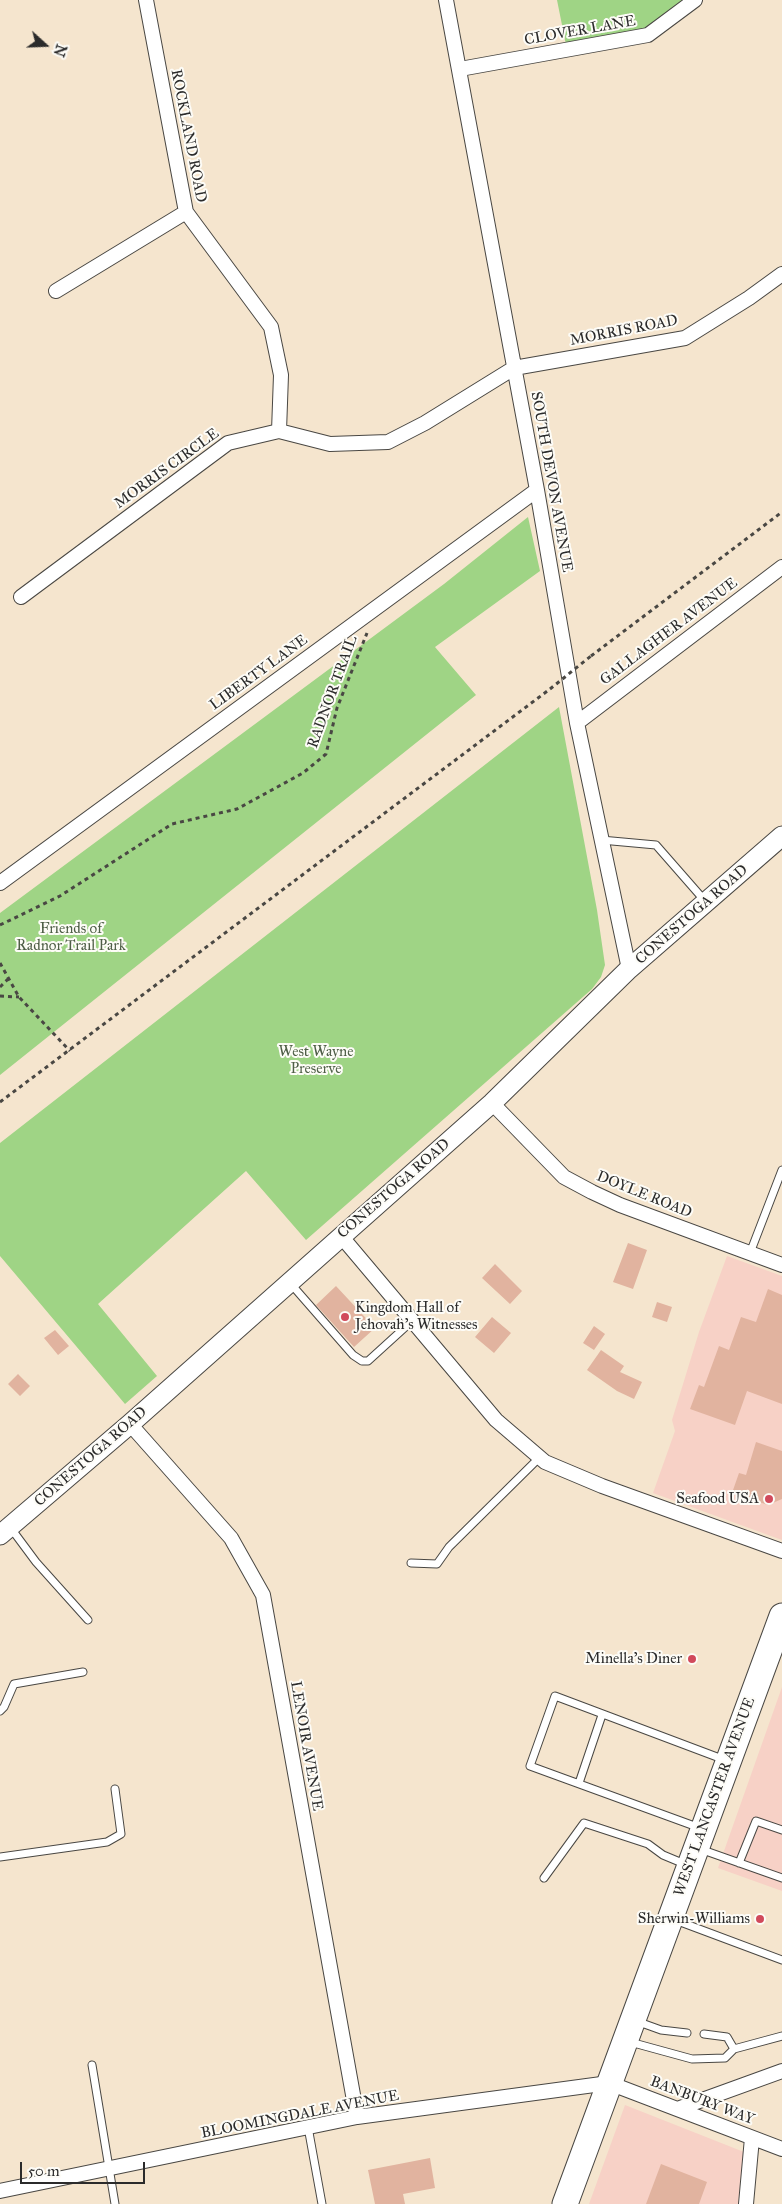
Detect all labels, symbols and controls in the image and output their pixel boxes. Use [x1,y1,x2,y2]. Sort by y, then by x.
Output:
street label: CLOVER LANE [523,12,637,50]
north arrow [20,20,70,70]
text: N [50,42,70,59]
street label: ROCKLAND ROAD [166,68,210,204]
street label: MORRIS ROAD [569,312,679,350]
street label: SOUTH DEVON AVENUE [526,390,576,574]
street label: MORRIS CIRCLE [111,425,223,513]
street label: GALLAGHER AVENUE [597,574,741,690]
street label: LIBERTY LANE [207,631,311,715]
street label: RADNOR TRAIL [304,633,362,751]
street label: CONESTOGA ROAD [632,861,752,969]
park label: Friends of Radnor Trail Park [16,920,126,955]
park label: West Wayne Preserve [279,1043,353,1078]
street label: CONESTOGA ROAD [334,1135,454,1243]
street label: DOYLE ROAD [594,1168,694,1222]
place label: Kingdom Hall of Jehovah's Witnesses [355,1299,478,1334]
marker: Kingdom Hall of Jehovah's Witnesses [339,1311,351,1323]
street label: CONESTOGA ROAD [31,1403,151,1511]
place label: Seafood USA [676,1490,759,1508]
marker: Seafood USA [763,1493,775,1505]
place label: Minella's Diner [585,1650,682,1668]
marker: Minella's Diner [686,1653,698,1665]
street label: LENOIR AVENUE [286,1680,326,1812]
street label: WEST LANCASTER AVENUE [671,1695,759,1899]
place label: Sherwin-Williams [638,1910,750,1928]
marker: Sherwin-Williams [754,1913,766,1925]
street label: BANBURY WAY [647,2073,757,2129]
street label: BLOOMINGDALE AVENUE [200,2087,400,2143]
scale bar [22,2152,148,2184]
text: 50 m [28,2162,60,2180]

